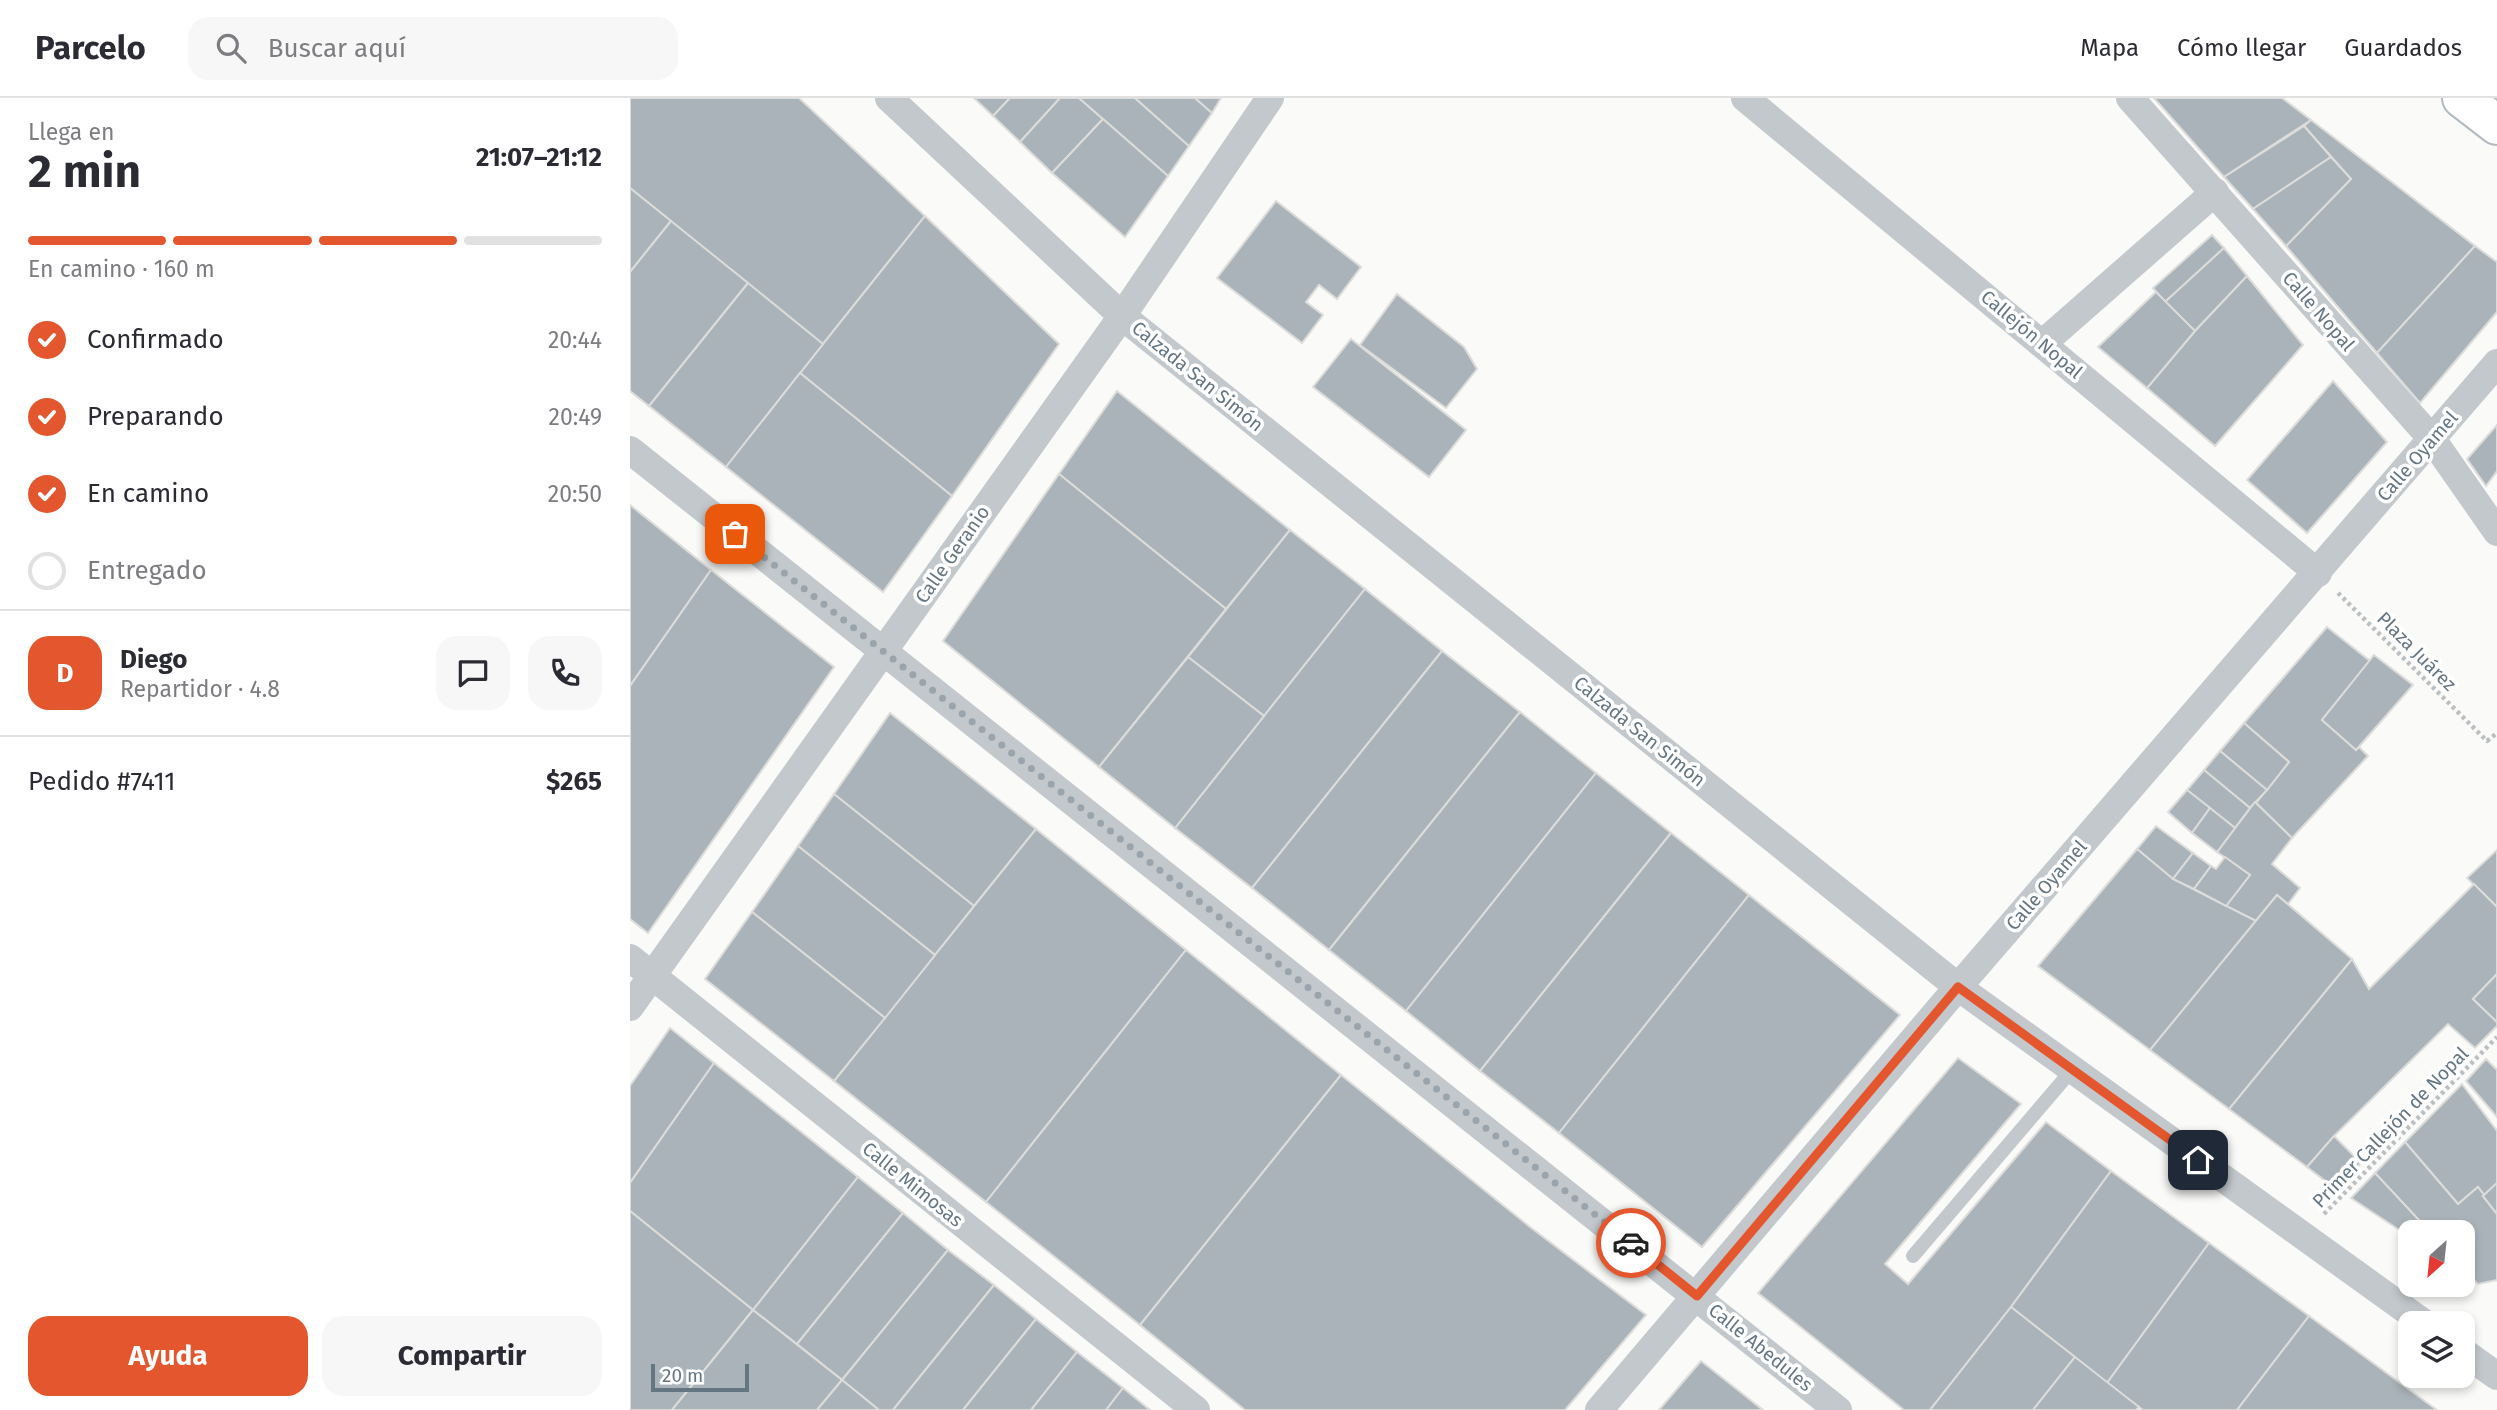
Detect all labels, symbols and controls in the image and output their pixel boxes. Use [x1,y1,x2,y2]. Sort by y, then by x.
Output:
search box [188,17,678,80]
text: Parcelo [35,28,146,68]
icon: search [212,29,250,67]
text: Buscar aquí [268,33,406,64]
text: Mapa [2080,34,2139,62]
text: Cómo llegar [2177,34,2306,62]
text: Guardados [2344,34,2462,62]
text: Llega en [28,118,114,146]
text: 21:07–21:12 [476,142,602,173]
text: 2 min [28,144,141,199]
text: En camino · 160 m [28,255,215,283]
street label: Calle Nopal [2278,267,2360,356]
street label: Callejón Nopal [1976,285,2087,384]
street label: Calzada San Simón [1127,316,1268,436]
icon: check [28,321,66,359]
text: Confirmado [87,324,224,355]
text: 20:44 [548,326,602,354]
icon: check [28,398,66,436]
text: Preparando [87,401,224,432]
text: 20:49 [549,403,602,431]
street label: Calle Oyamel [2372,406,2463,506]
icon: check [28,475,66,513]
text: En camino [87,478,209,509]
text: 20:50 [548,480,602,508]
street label: Calle Geranio [910,501,995,608]
pin [705,504,765,564]
icon: bag [716,515,754,553]
text: Entregado [87,555,207,586]
street label: Plaza Juárez [2372,607,2461,696]
button: chat [436,636,510,710]
button: phone [528,636,602,710]
text: Diego [120,644,188,675]
text: D [57,658,73,689]
street label: Calzada San Simón [1569,671,1710,791]
text: Repartidor · 4.8 [120,675,280,703]
text: Pedido #7411 [28,766,176,797]
text: $265 [546,766,602,797]
street label: Calle Oyamel [2001,835,2092,935]
street label: Primer Callejón de Nopal [2308,1042,2473,1213]
pin [2168,1130,2228,1190]
street label: Calle Mimosas [858,1137,968,1232]
icon: home [2179,1141,2217,1179]
courier [1596,1208,1666,1278]
north arrow [2398,1220,2474,1297]
map controls [2398,1220,2475,1388]
icon: car [1612,1224,1650,1262]
street label: Calle Abedules [1704,1299,1817,1396]
button: layers [2398,1311,2475,1388]
button: Ayuda [28,1316,308,1396]
button: Compartir [322,1316,602,1396]
scale bar [651,1361,749,1393]
text: 20 m [662,1364,703,1387]

